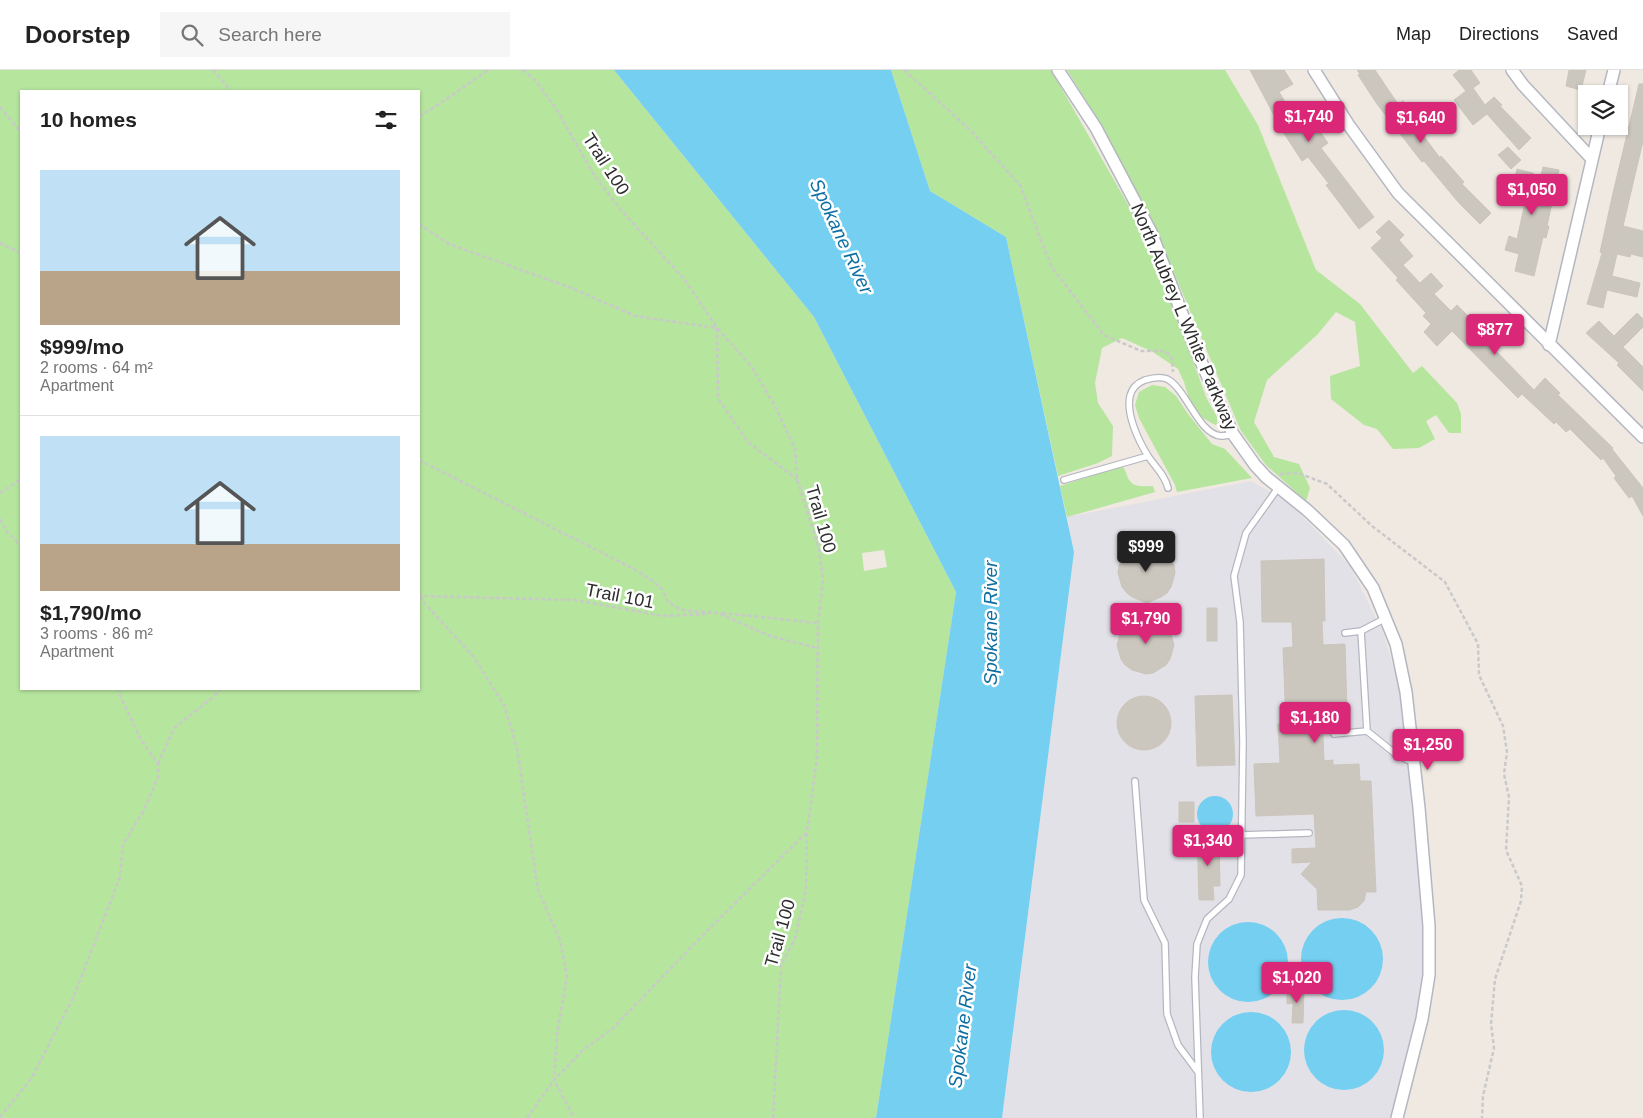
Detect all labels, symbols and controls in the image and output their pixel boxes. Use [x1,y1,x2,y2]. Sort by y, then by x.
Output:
search box [160,12,510,57]
text: Doorstep [25,21,130,48]
icon: search [178,21,206,49]
text: Search here [218,24,322,45]
text: Map [1396,24,1431,44]
text: Directions [1459,24,1539,44]
text: Saved [1567,24,1618,44]
map controls [1578,85,1628,135]
button: layers [1578,85,1628,135]
pin: $1,740 [1268,100,1350,143]
pin: $1,640 [1380,102,1462,144]
icon: filters [372,106,400,134]
text: 10 homes [40,108,137,131]
text: $1,740 [1285,108,1333,125]
text: $1,640 [1397,109,1445,126]
street label: Trail 100 [579,129,633,199]
pin: $1,050 [1491,174,1573,216]
water label: Spokane River [806,175,878,298]
text: $1,050 [1508,181,1556,198]
street label: North Aubrey L White Parkway [1127,201,1241,433]
icon: home [175,203,265,293]
pin: $877 [1465,314,1525,356]
text: $877 [1477,321,1513,338]
text: $999/mo [40,335,124,358]
text: 2 rooms · 64 m² [40,359,153,376]
text: Apartment [40,377,114,394]
icon: home [175,468,265,558]
street label: Trail 100 [802,483,840,555]
pin: $999 [1116,530,1176,573]
text: $999 [1128,538,1164,555]
water label: Spokane River [980,560,1001,685]
street label: Trail 101 [584,580,656,612]
text: $1,790/mo [40,601,142,624]
pin: $1,790 [1105,602,1187,645]
text: $1,790 [1122,610,1170,627]
text: 3 rooms · 86 m² [40,625,153,642]
text: Apartment [40,643,114,660]
pin: $1,180 [1274,702,1356,744]
text: $1,180 [1291,709,1339,726]
pin: $1,250 [1387,728,1469,771]
text: $1,250 [1404,736,1452,753]
pin: $1,340 [1167,824,1249,867]
text: $1,340 [1184,832,1232,849]
street label: Trail 100 [761,897,799,969]
water label: Spokane River [944,962,981,1089]
pin: $1,020 [1256,962,1338,1004]
text: $1,020 [1273,969,1321,986]

